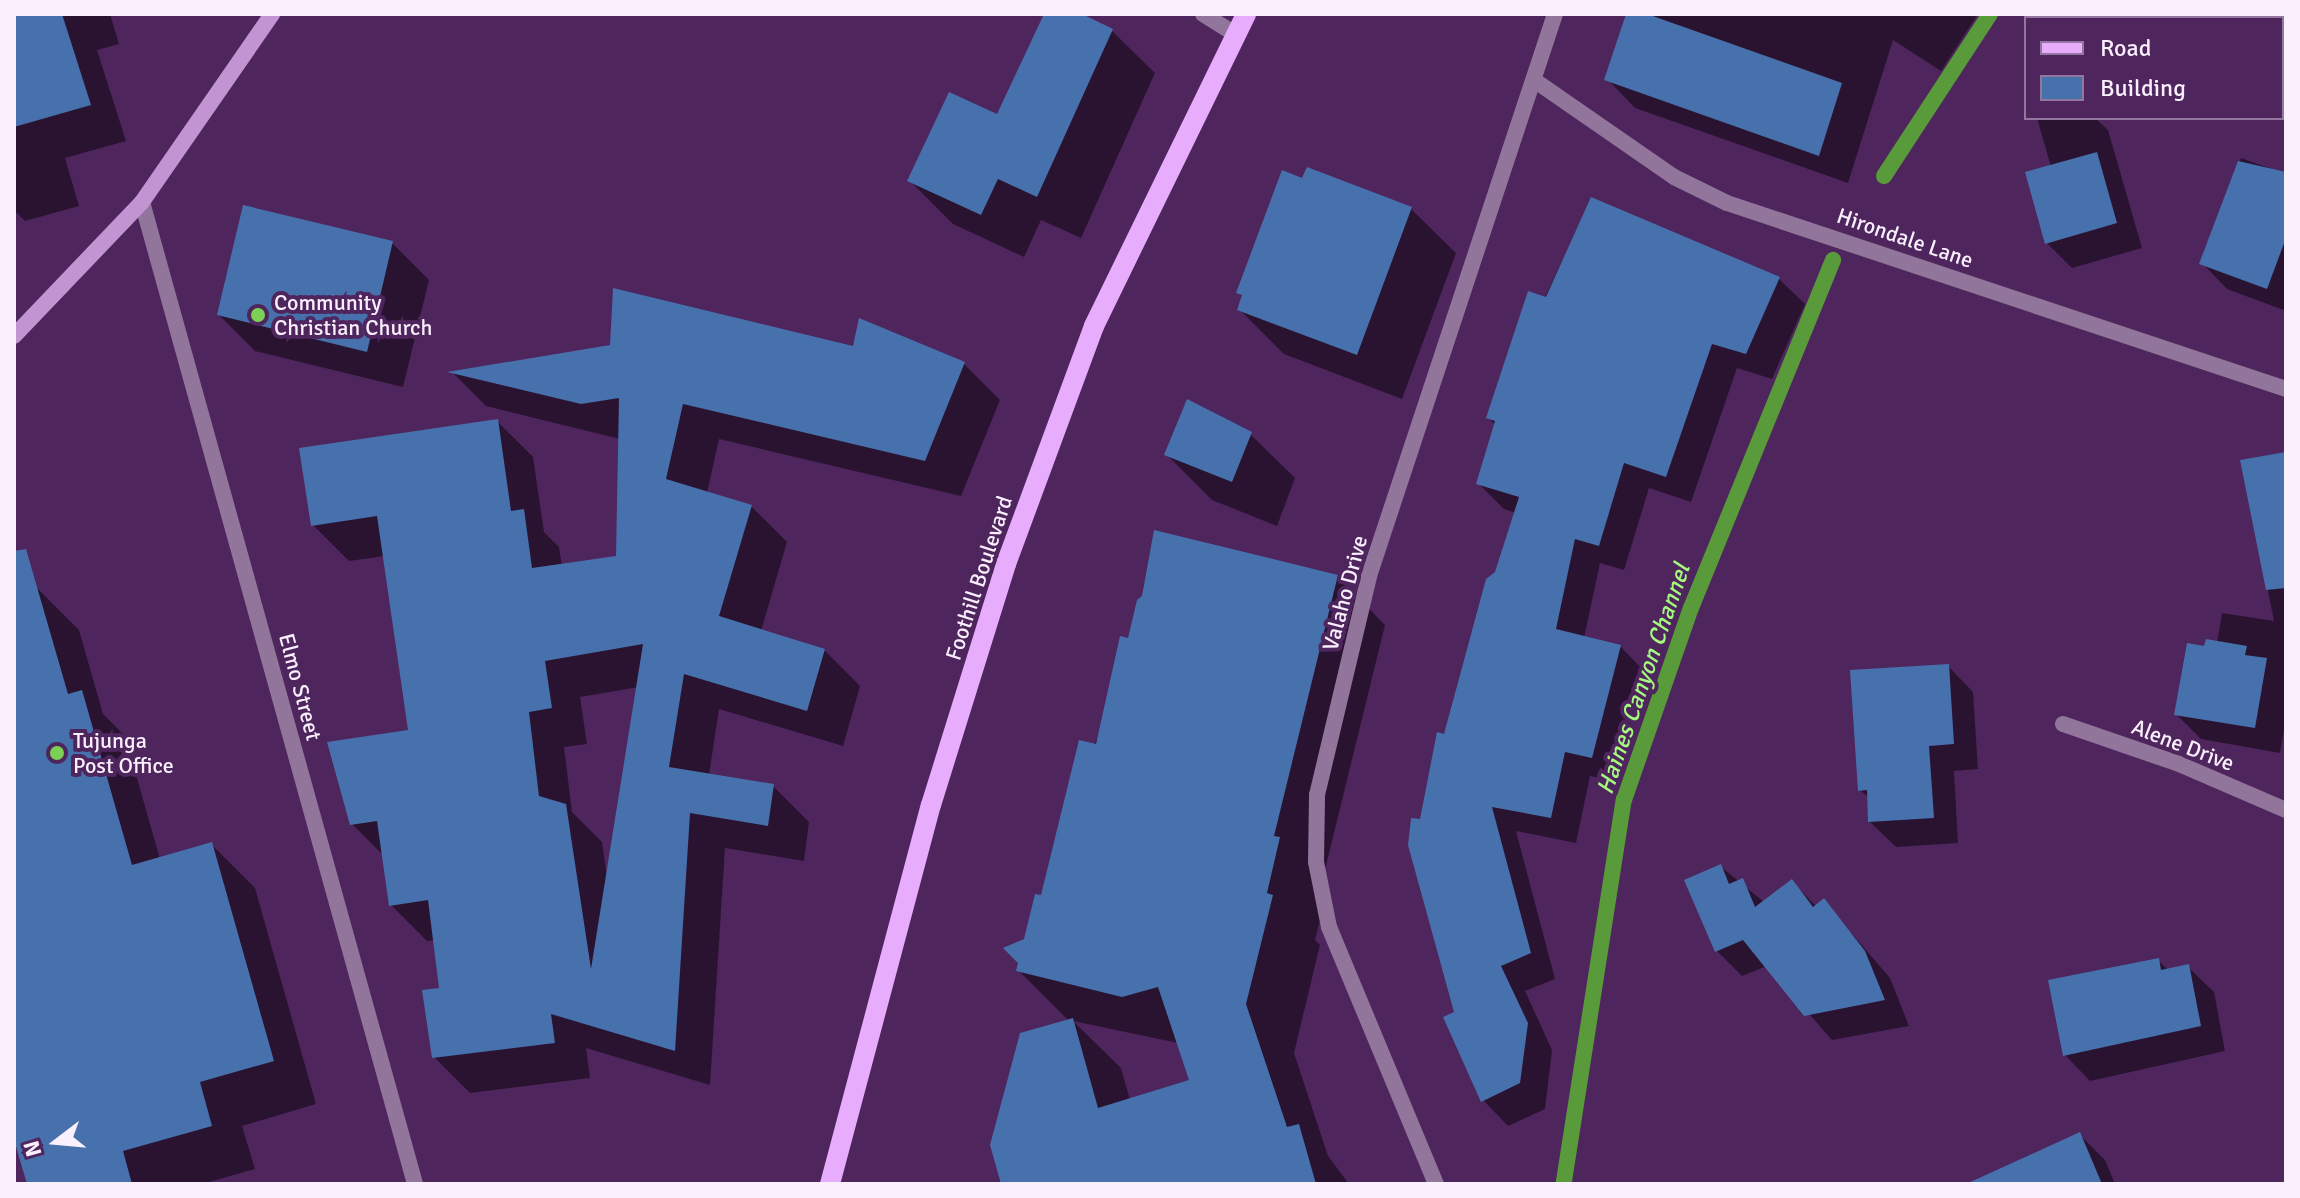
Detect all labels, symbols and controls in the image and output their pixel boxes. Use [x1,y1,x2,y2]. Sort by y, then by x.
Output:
legend [2024,16,2284,120]
text: Road [2100,33,2151,63]
text: Building [2100,73,2186,103]
street label: Hirondale Lane [1833,202,1977,274]
place label: Community Christian Church [274,289,432,340]
marker: Community Christian Church [249,306,267,324]
street label: Foothill Boulevard [940,493,1018,663]
street label: Valaho Drive [1317,533,1373,653]
water label: Haines Canyon Channel [1591,560,1697,798]
street label: Elmo Street [273,630,327,744]
street label: Alene Drive [2128,713,2238,777]
place label: Tujunga Post Office [73,727,174,778]
marker: Tujunga Post Office [48,744,66,762]
north arrow [16,1102,96,1182]
text: N [17,1138,48,1160]

